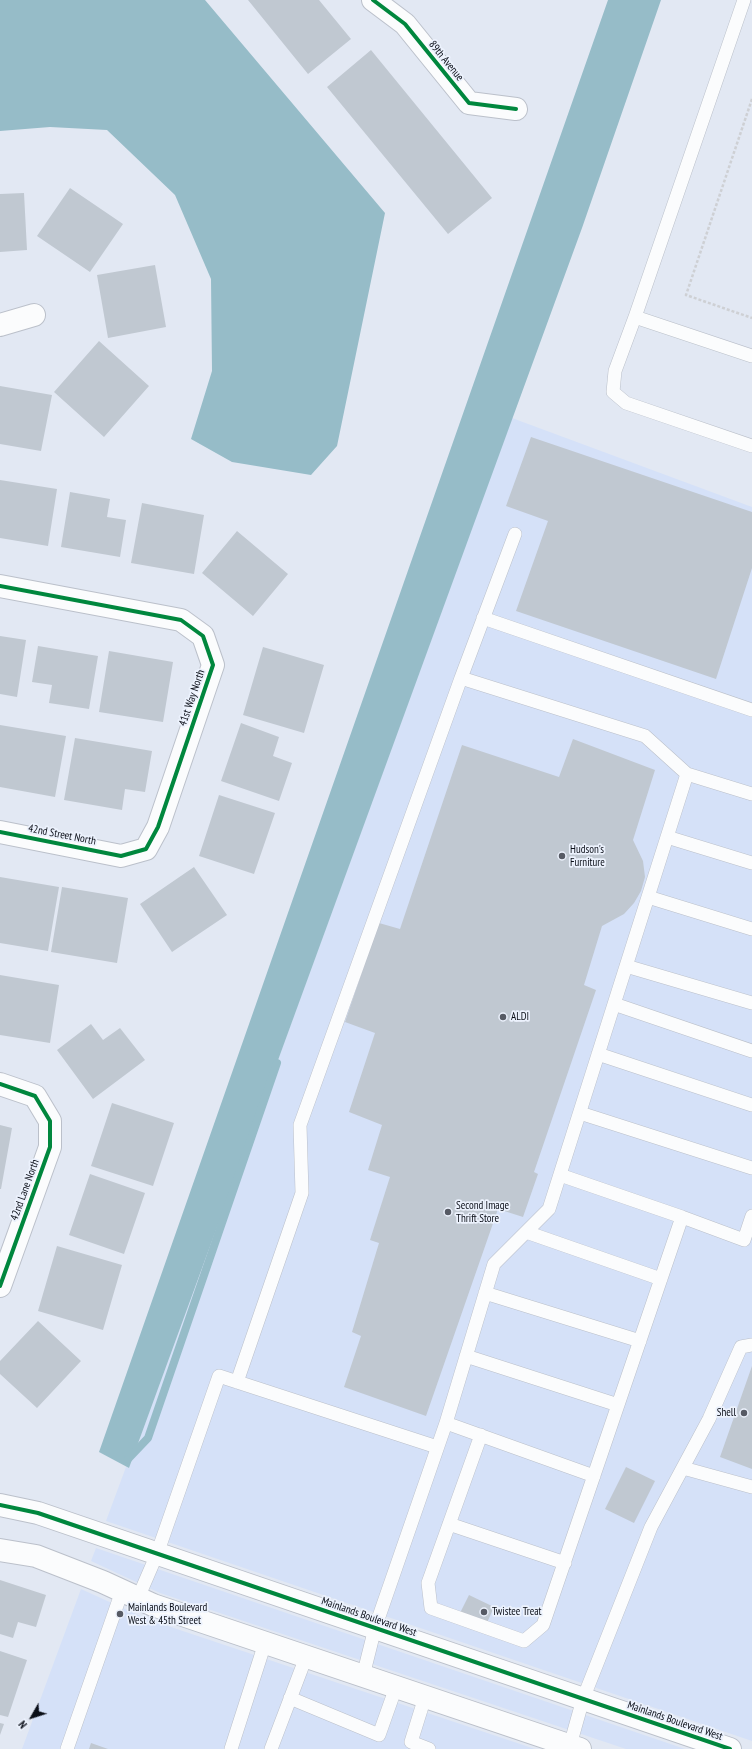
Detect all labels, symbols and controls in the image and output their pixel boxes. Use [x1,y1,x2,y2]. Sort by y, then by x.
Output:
street label: 89th Avenue [426,38,466,84]
street label: 41st Way North [176,668,208,728]
street label: 42nd Street North [27,822,97,848]
place label: Hudson's Furniture [570,843,605,869]
marker: Hudson's Furniture [557,851,567,861]
place label: ALDI [511,1010,529,1024]
marker: ALDI [498,1012,508,1022]
street label: 42nd Lane North [8,1158,42,1222]
place label: Second Image Thrift Store [456,1199,509,1225]
marker: Second Image Thrift Store [443,1207,453,1217]
place label: Shell [717,1406,736,1420]
marker: Shell [739,1408,749,1418]
street label: Mainlands Boulevard West [320,1594,418,1640]
place label: Mainlands Boulevard West & 45th Street [128,1601,207,1627]
place label: Twistee Treat [492,1605,542,1619]
marker: Twistee Treat [479,1607,489,1617]
marker: Mainlands Boulevard West & 45th Street [115,1609,125,1619]
north arrow [12,1697,52,1737]
street label: Mainlands Boulevard West [626,1698,724,1744]
text: N [15,1718,30,1731]

